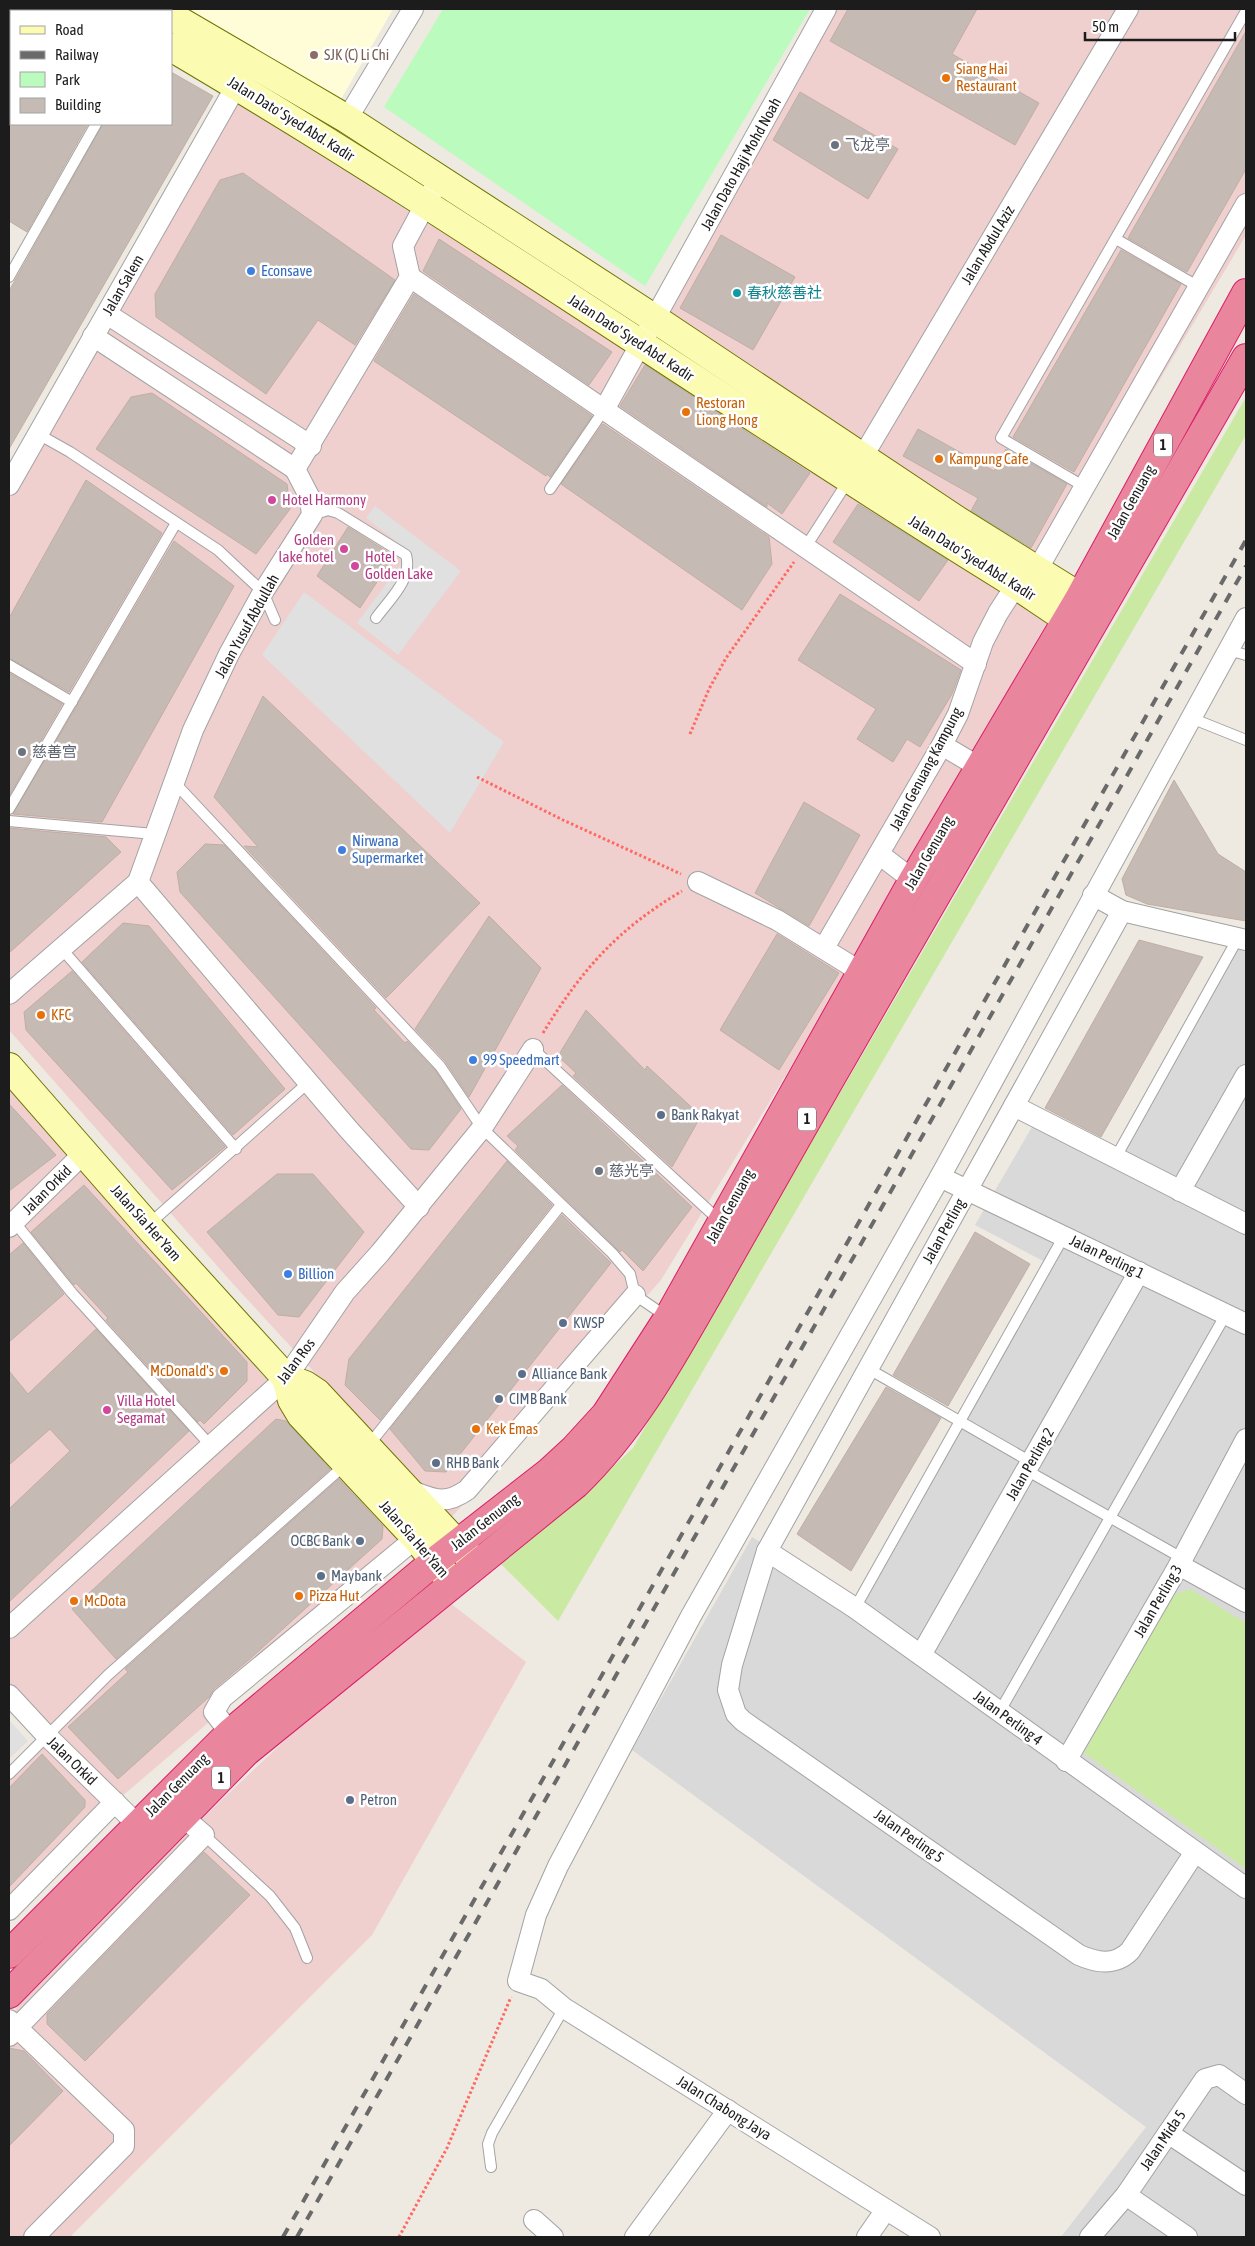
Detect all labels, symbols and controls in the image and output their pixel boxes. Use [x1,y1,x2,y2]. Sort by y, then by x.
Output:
legend [10,10,172,125]
scale bar [1085,10,1235,42]
text: 50 m [1092,18,1119,35]
text: Road [55,21,84,38]
text: Railway [55,46,99,63]
place label: SJK (C) Li Chi [324,46,389,63]
marker: SJK (C) Li Chi [308,49,320,61]
place label: Siang Hai Restaurant [956,60,1017,94]
text: Park [55,71,80,88]
marker: Siang Hai Restaurant [940,72,952,84]
street label: Jalan Dato' Syed Abd. Kadir [225,73,358,165]
street label: Jalan Dato Haji Mohd Noah [697,94,784,233]
text: Building [55,96,101,113]
place label: 飞龙亭 [845,136,890,153]
marker: 飞龙亭 [829,139,841,151]
street label: Jalan Abdul Aziz [957,202,1018,287]
street label: Jalan Salem [99,252,147,318]
place label: Econsave [261,262,313,279]
marker: Econsave [245,265,257,277]
place label: 春秋慈善社 [747,284,822,301]
marker: 春秋慈善社 [731,287,743,299]
street label: Jalan Dato' Syed Abd. Kadir [565,291,698,385]
place label: Restoran Liong Hong [696,394,758,428]
marker: Restoran Liong Hong [680,406,692,418]
road number: 1 [1154,434,1172,456]
place label: Kampung Cafe [949,450,1029,467]
marker: Kampung Cafe [933,453,945,465]
street label: Jalan Genuang [1103,461,1158,542]
place label: Hotel Harmony [282,491,366,508]
marker: Hotel Harmony [266,494,278,506]
street label: Jalan Dato' Syed Abd. Kadir [906,512,1039,604]
place label: Golden lake hotel [279,531,334,565]
marker: Golden lake hotel [338,543,350,555]
place label: Hotel Golden Lake [365,548,433,582]
marker: Hotel Golden Lake [349,560,361,572]
street label: Jalan Yusuf Abdullah [211,571,282,680]
street label: Jalan Genuang Kampung [886,704,965,833]
place label: 慈善宫 [32,743,77,760]
marker: 慈善宫 [16,746,28,758]
street label: Jalan Genuang [901,813,957,893]
place label: Nirwana Supermarket [352,832,424,866]
marker: Nirwana Supermarket [336,844,348,856]
place label: KFC [51,1006,71,1023]
marker: KFC [35,1009,47,1021]
place label: 99 Speedmart [483,1051,560,1068]
marker: 99 Speedmart [467,1054,479,1066]
place label: Bank Rakyat [671,1106,739,1123]
road number: 1 [798,1108,816,1130]
marker: Bank Rakyat [655,1109,667,1121]
street label: Jalan Orkid [19,1162,75,1218]
place label: 慈光亭 [609,1162,654,1179]
marker: 慈光亭 [593,1165,605,1177]
street label: Jalan Genuang [702,1165,757,1246]
street label: Jalan Sia Her Yam [108,1181,185,1264]
street label: Jalan Perling [919,1195,969,1266]
street label: Jalan Perling 1 [1067,1231,1147,1282]
place label: Billion [298,1265,334,1282]
marker: Billion [282,1268,294,1280]
place label: KWSP [573,1314,605,1331]
marker: KWSP [557,1317,569,1329]
street label: Jalan Ros [273,1335,318,1387]
place label: McDonald's [150,1362,214,1379]
marker: McDonald's [218,1365,230,1377]
place label: Alliance Bank [532,1365,608,1382]
marker: Alliance Bank [516,1368,528,1380]
place label: CIMB Bank [509,1390,567,1407]
place label: Villa Hotel Segamat [117,1392,176,1426]
marker: CIMB Bank [493,1393,505,1405]
marker: Villa Hotel Segamat [101,1404,113,1416]
place label: Kek Emas [486,1420,538,1437]
marker: Kek Emas [470,1423,482,1435]
street label: Jalan Perling 2 [1002,1425,1057,1503]
place label: RHB Bank [446,1454,500,1471]
marker: RHB Bank [430,1457,442,1469]
street label: Jalan Genuang [447,1489,523,1554]
street label: Jalan Sia Her Yam [376,1497,452,1581]
place label: OCBC Bank [291,1532,350,1549]
marker: OCBC Bank [354,1535,366,1547]
street label: Jalan Perling 3 [1130,1562,1185,1640]
place label: Maybank [331,1567,383,1584]
marker: Maybank [315,1570,327,1582]
place label: Pizza Hut [309,1587,360,1604]
marker: Pizza Hut [293,1590,305,1602]
place label: McDota [84,1592,126,1609]
marker: McDota [68,1595,80,1607]
street label: Jalan Perling 4 [971,1687,1046,1748]
street label: Jalan Orkid [44,1733,101,1788]
street label: Jalan Genuang [142,1749,212,1820]
road number: 1 [212,1766,230,1790]
place label: Petron [360,1791,397,1808]
marker: Petron [344,1794,356,1806]
street label: Jalan Perling 5 [871,1805,947,1866]
street label: Jalan Chabong Jaya [674,2072,774,2143]
street label: Jalan Mida 5 [1136,2106,1189,2173]

